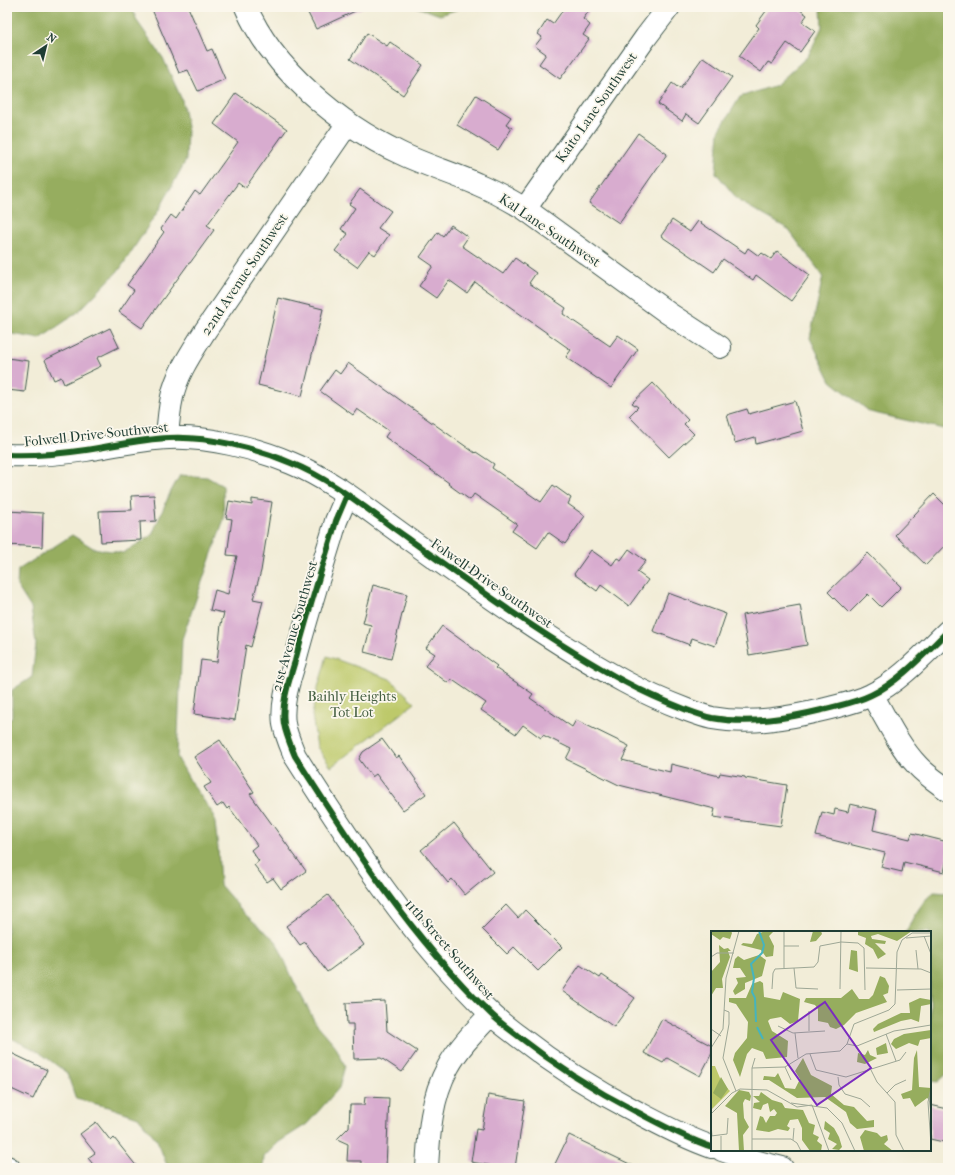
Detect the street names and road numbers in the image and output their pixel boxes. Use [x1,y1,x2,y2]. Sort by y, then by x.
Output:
street label: Kaito Lane Southwest [552,49,641,166]
street label: Kal Lane Southwest [496,190,604,271]
street label: 22nd Avenue Southwest [197,210,291,338]
street label: Folwell Drive Southwest [23,418,169,451]
street label: Folwell Drive Southwest [427,535,556,632]
street label: 21st Avenue Southwest [268,559,321,694]
street label: 11th Street Southwest [401,896,498,1003]

